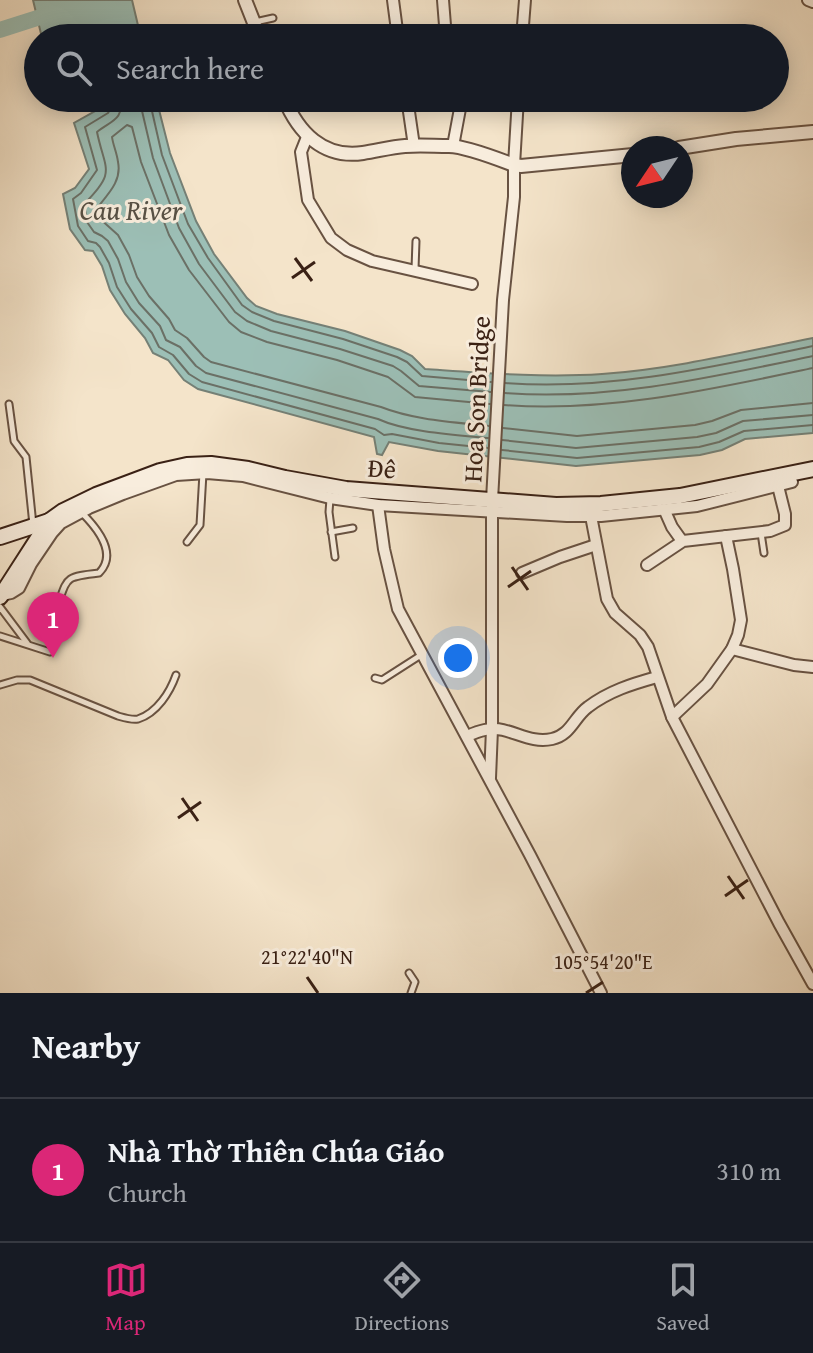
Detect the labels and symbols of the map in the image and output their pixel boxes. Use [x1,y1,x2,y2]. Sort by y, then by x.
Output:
north arrow [621,136,693,208]
water label: Cau River [79,189,184,230]
street label: Hoa Son Bridge [452,315,500,483]
street label: Đê [367,448,397,488]
pin: 1 [27,592,79,658]
your location [438,638,478,678]
text: 21°22'40"N [261,942,353,971]
text: 105°54'20"E [554,947,652,976]

